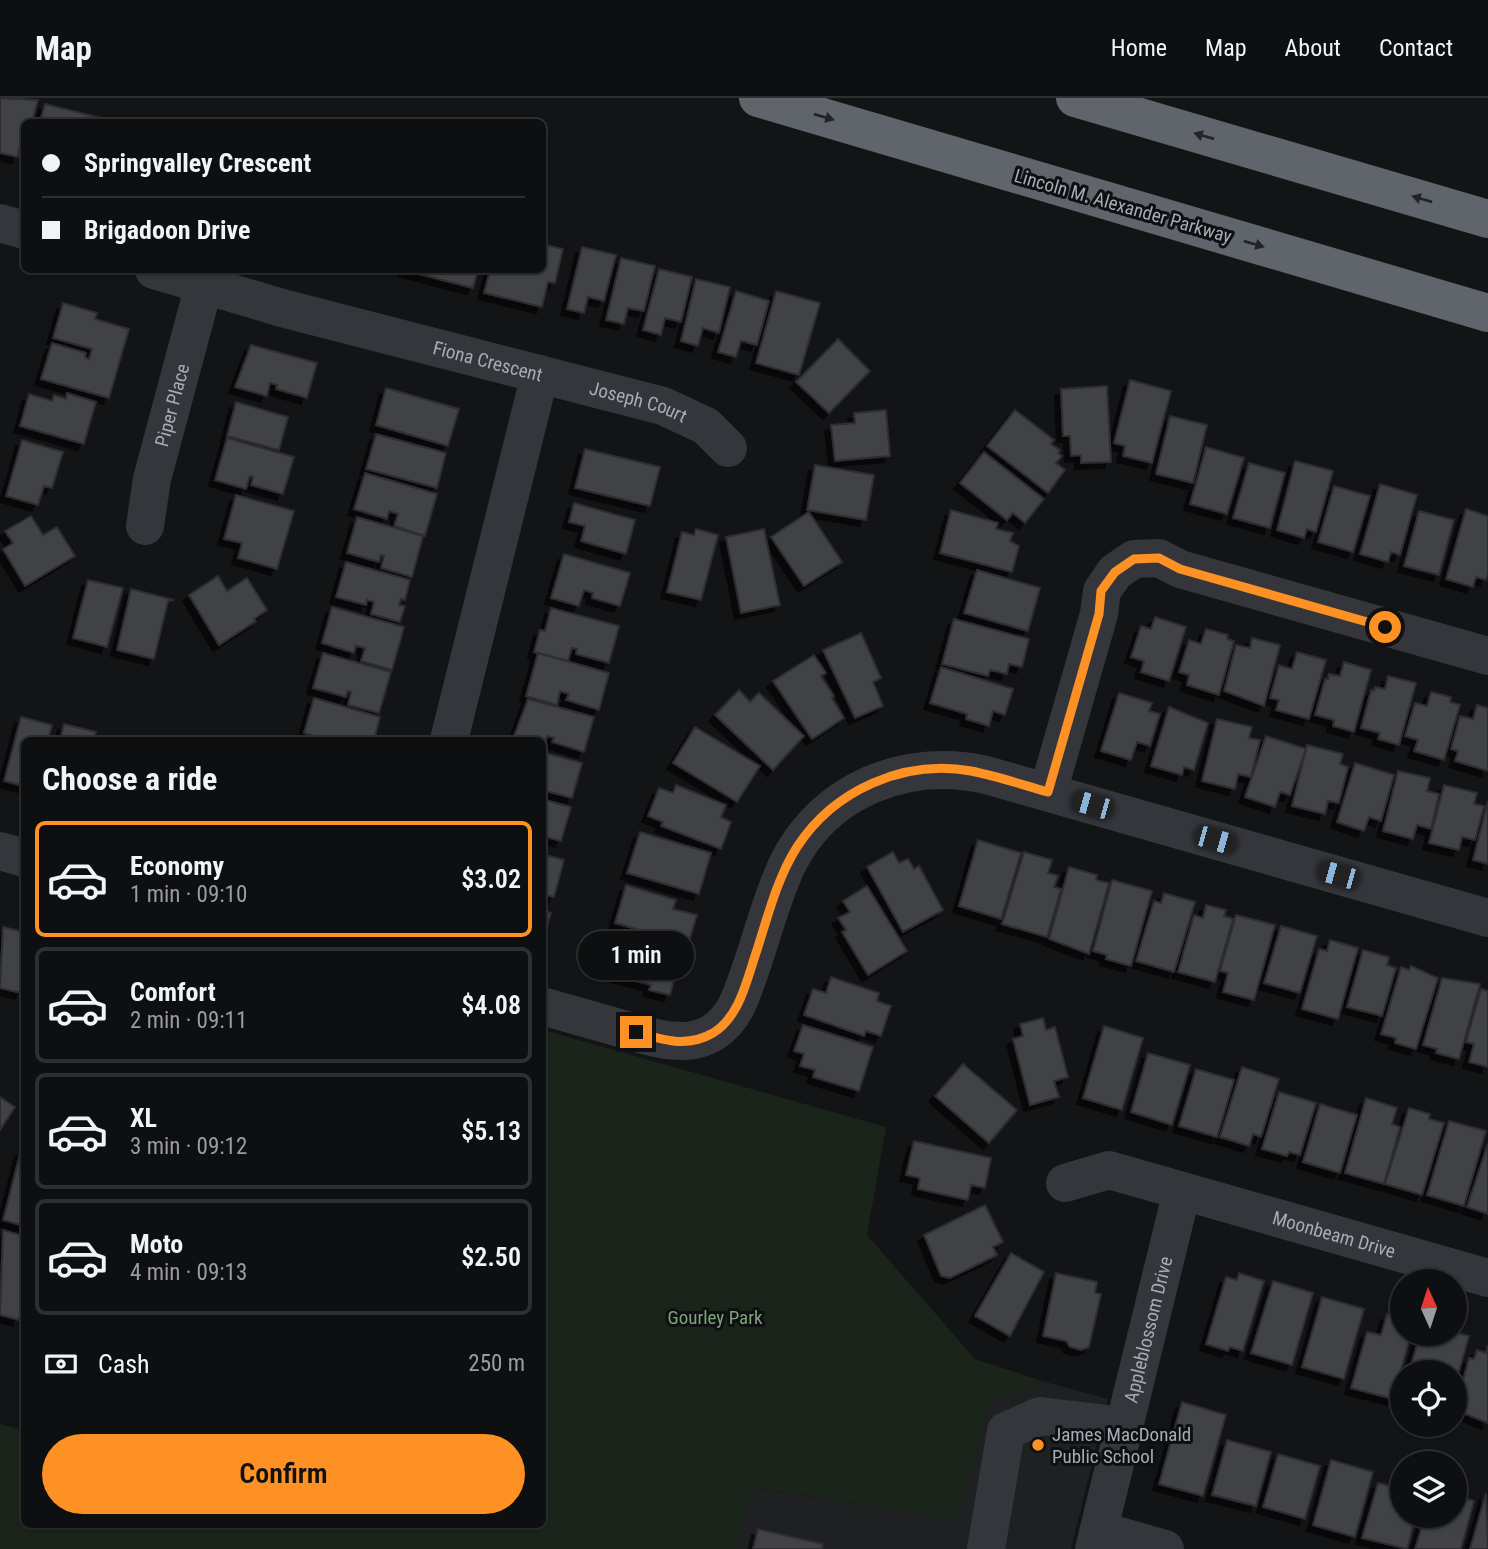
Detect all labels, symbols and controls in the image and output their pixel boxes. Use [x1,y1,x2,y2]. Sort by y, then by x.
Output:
text: Map [35,29,92,68]
text: Home [1111,34,1167,62]
text: Map [1205,34,1247,62]
text: About [1285,34,1341,62]
text: Contact [1379,34,1453,62]
one-way arrow [814,113,835,123]
one-way arrow [1193,130,1214,140]
text: Springvalley Crescent [84,148,311,178]
street label: Lincoln M. Alexander Parkway [1012,164,1234,248]
one-way arrow [1412,194,1433,204]
text: Brigadoon Drive [84,215,250,245]
one-way arrow [1243,239,1265,250]
street label: Fiona Crescent [431,336,545,386]
street label: Piper Place [150,361,194,449]
street label: Joseph Court [587,376,691,427]
route start [1369,611,1401,643]
text: Choose a ride [42,760,217,798]
car [1069,789,1116,821]
car [1192,824,1239,856]
icon: car [46,848,109,911]
text: Economy [130,851,224,881]
car [1315,859,1362,891]
text: $3.02 [461,864,521,894]
text: 1 min · 09:10 [130,881,247,908]
callout: 1 min [578,930,694,979]
text: 1 min [611,942,661,969]
icon: car [46,974,109,1037]
text: Comfort [130,977,216,1007]
text: $4.08 [461,990,521,1020]
text: 2 min · 09:11 [130,1007,247,1034]
route end [620,1016,652,1048]
icon: car [46,1100,109,1163]
text: XL [130,1103,157,1133]
text: $5.13 [461,1116,521,1146]
text: 3 min · 09:12 [130,1133,247,1160]
street label: Moonbeam Drive [1270,1206,1398,1263]
icon: car [46,1226,109,1289]
text: Moto [130,1229,183,1259]
text: $2.50 [461,1242,521,1272]
street label: Appleblossom Drive [1119,1254,1177,1405]
text: 4 min · 09:13 [130,1259,247,1286]
north arrow [1390,1269,1466,1346]
map controls [1390,1269,1467,1528]
park label: Gourley Park [667,1306,763,1329]
icon: cash [42,1345,80,1383]
text: Cash [98,1349,150,1379]
text: 250 m [468,1350,525,1377]
button: locate [1390,1360,1467,1437]
place label: James MacDonald Public School [1052,1423,1191,1468]
button: Confirm [42,1434,525,1514]
marker: James MacDonald Public School [1030,1437,1046,1453]
button: layers [1390,1451,1467,1528]

